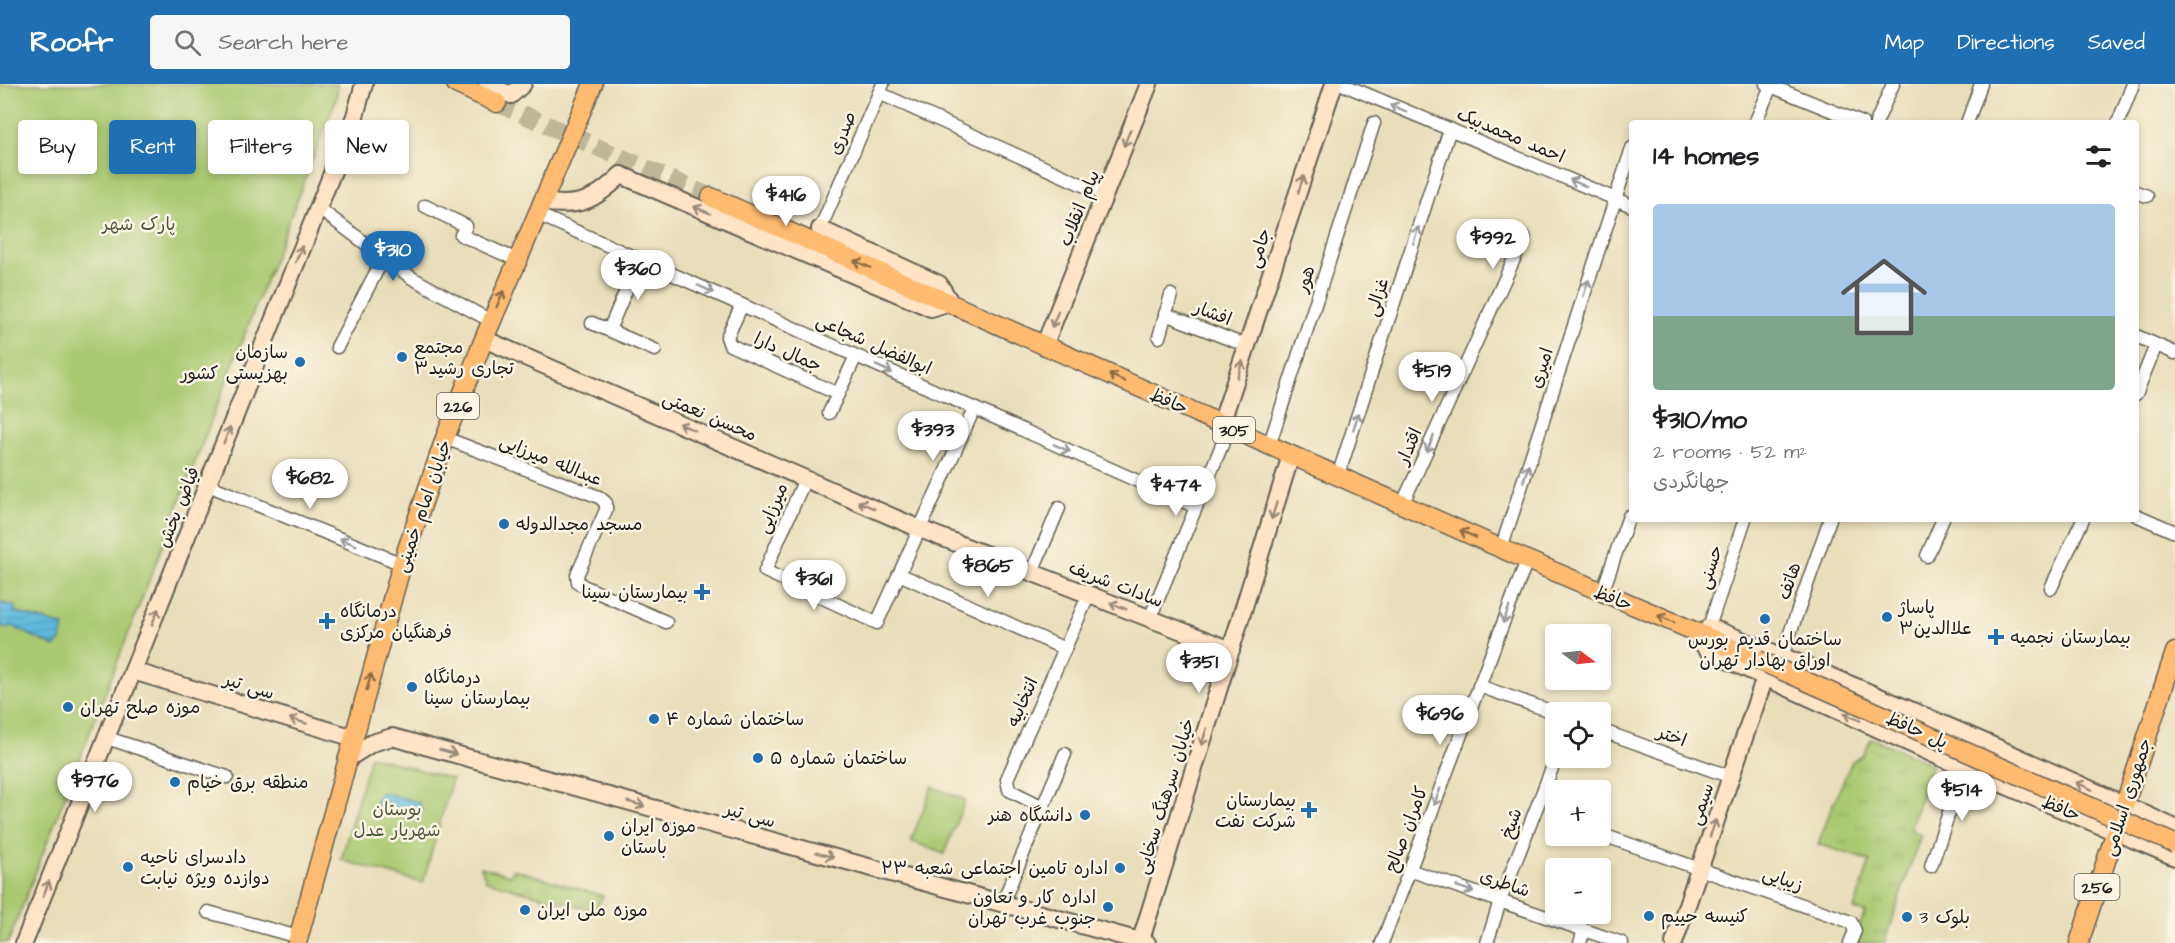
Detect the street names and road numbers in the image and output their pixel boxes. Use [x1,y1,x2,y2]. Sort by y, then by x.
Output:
street label: احمد محمدبیک [1453,102,1569,169]
street label: صدری [822,108,863,159]
street label: پیام انقلاب [1053,166,1107,250]
street label: جامی [1241,225,1278,271]
street label: هور [1289,262,1322,297]
street label: غزالی [1360,275,1395,320]
street label: افشار [1189,294,1235,332]
street label: ابوالفضل شجاعی [812,308,936,381]
street label: جمال دارا [750,326,826,378]
street label: امیری [1523,345,1560,392]
street label: حافظ [1146,382,1192,421]
street label: محسن نعمتی [659,385,761,448]
road number: 226 [437,393,479,419]
road number: 305 [1213,417,1255,443]
street label: اقتدار [1390,424,1429,470]
street label: عبدالله میرزایی [496,429,606,492]
street label: خیابان امام خمینی [389,436,459,576]
street label: فیاض بخش [151,463,206,551]
street label: میرزایی [751,479,794,537]
street label: حسنی [1692,542,1729,592]
street label: سادات شریف [1065,555,1167,614]
street label: هاتف [1771,559,1808,603]
street label: حافظ [1590,579,1636,617]
street label: سی تیر [219,666,277,706]
street label: انتخابیه [1000,673,1044,731]
street label: پل حافظ [1882,706,1952,755]
street label: خیابان سرهنگ سخایی [1130,715,1201,877]
street label: اختر [1652,719,1690,753]
street label: جمهوری اسلامی [2097,735,2158,859]
street label: سیمی [1683,780,1720,829]
street label: کامران صالح [1379,782,1434,876]
street label: حافظ [2038,789,2084,828]
street label: سی تیر [720,796,778,834]
street label: شیخ [1494,804,1529,842]
street label: زیبایی [1759,861,1806,898]
street label: شاطری [1476,863,1533,904]
road number: 256 [2074,874,2120,900]

